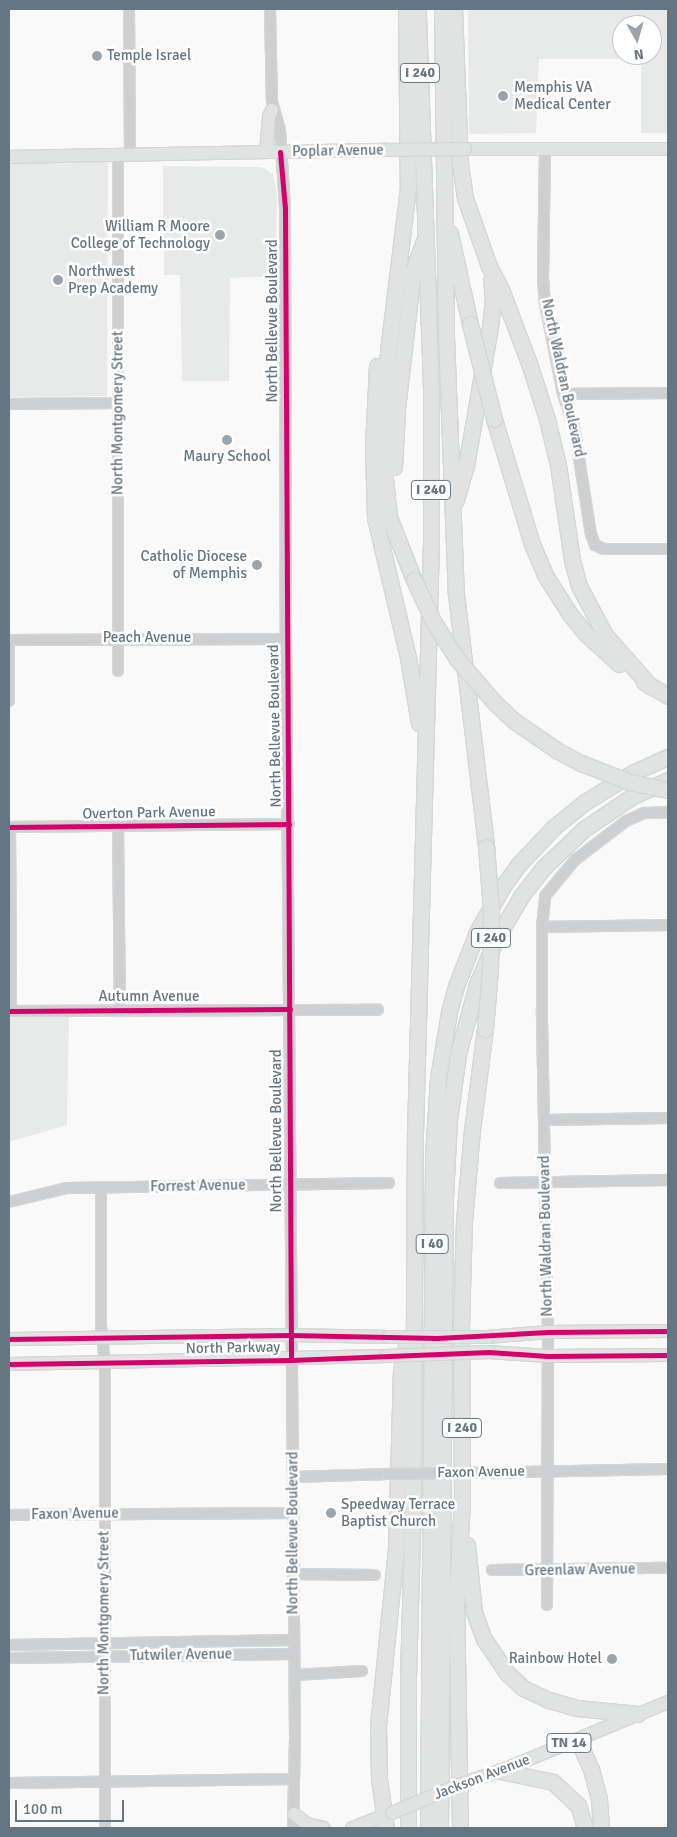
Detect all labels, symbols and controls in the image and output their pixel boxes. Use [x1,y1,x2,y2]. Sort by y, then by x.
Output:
north arrow [612,15,662,65]
text: N [633,45,645,63]
place label: Temple Israel [107,47,191,65]
marker: Temple Israel [91,50,103,62]
road number: I 240 [399,62,441,84]
place label: Memphis VA Medical Center [514,78,611,113]
marker: Memphis VA Medical Center [496,89,510,103]
street label: Poplar Avenue [292,141,384,161]
place label: William R Moore College of Technology [71,217,210,252]
marker: William R Moore College of Technology [214,229,226,241]
street label: North Bellevue Boulevard [264,239,282,403]
place label: Northwest Prep Academy [68,262,158,297]
marker: Northwest Prep Academy [52,274,64,286]
street label: North Waldran Boulevard [537,297,589,459]
street label: North Montgomery Street [109,331,127,495]
marker: Maury School [221,434,233,446]
place label: Maury School [183,448,271,466]
road number: I 240 [410,478,452,502]
place label: Catholic Diocese of Memphis [140,547,247,582]
marker: Catholic Diocese of Memphis [251,559,263,571]
street label: Peach Avenue [103,629,191,647]
street label: North Bellevue Boulevard [265,644,285,808]
street label: Overton Park Avenue [82,803,216,823]
road number: I 240 [470,926,512,950]
street label: Autumn Avenue [98,988,200,1006]
street label: North Bellevue Boulevard [268,1049,286,1213]
street label: North Waldran Boulevard [536,1155,556,1317]
street label: Forrest Avenue [150,1176,246,1196]
road number: I 40 [414,1232,450,1256]
street label: North Parkway [186,1338,280,1358]
road number: I 240 [441,1416,483,1440]
street label: North Bellevue Boulevard [284,1451,302,1615]
street label: Faxon Avenue [437,1462,525,1482]
place label: Speedway Terrace Baptist Church [341,1495,455,1530]
street label: Faxon Avenue [31,1504,119,1524]
marker: Speedway Terrace Baptist Church [325,1507,337,1519]
street label: North Montgomery Street [95,1531,113,1695]
street label: Greenlaw Avenue [524,1560,636,1580]
street label: Tutwiler Avenue [130,1645,232,1665]
place label: Rainbow Hotel [509,1650,602,1668]
marker: Rainbow Hotel [606,1653,618,1665]
road number: TN 14 [545,1732,593,1755]
street label: Jackson Avenue [432,1750,532,1804]
scale bar [18,1790,126,1822]
text: 100 m [23,1800,63,1818]

